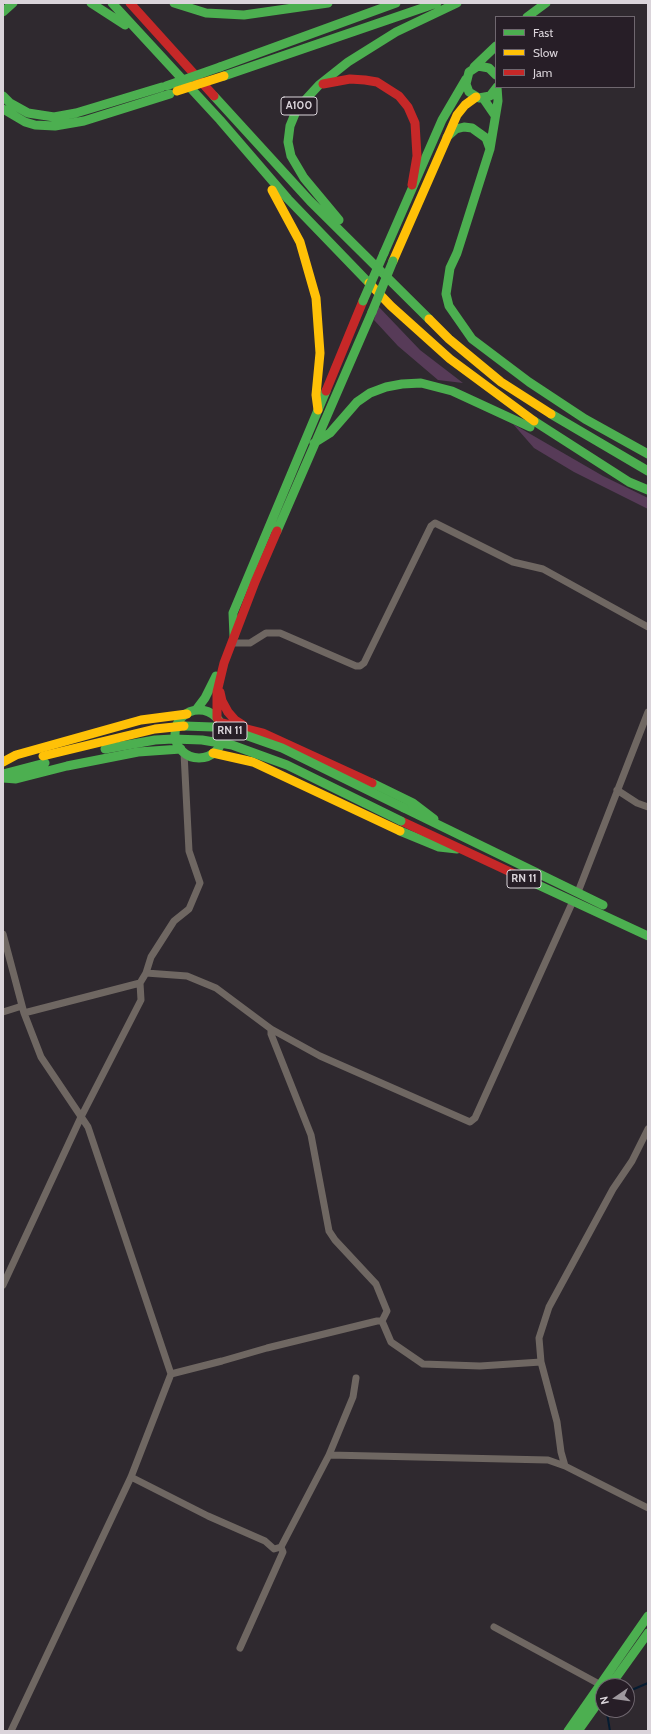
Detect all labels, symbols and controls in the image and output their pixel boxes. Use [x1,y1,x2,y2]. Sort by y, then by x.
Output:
legend [495,16,635,88]
text: Fast [533,25,553,40]
text: Slow [533,45,558,60]
text: Jam [533,65,552,80]
road number: A100 [281,97,317,115]
road number: RN 11 [213,722,247,740]
road number: RN 11 [507,870,541,888]
north arrow [595,1678,635,1718]
text: N [597,1695,612,1706]

